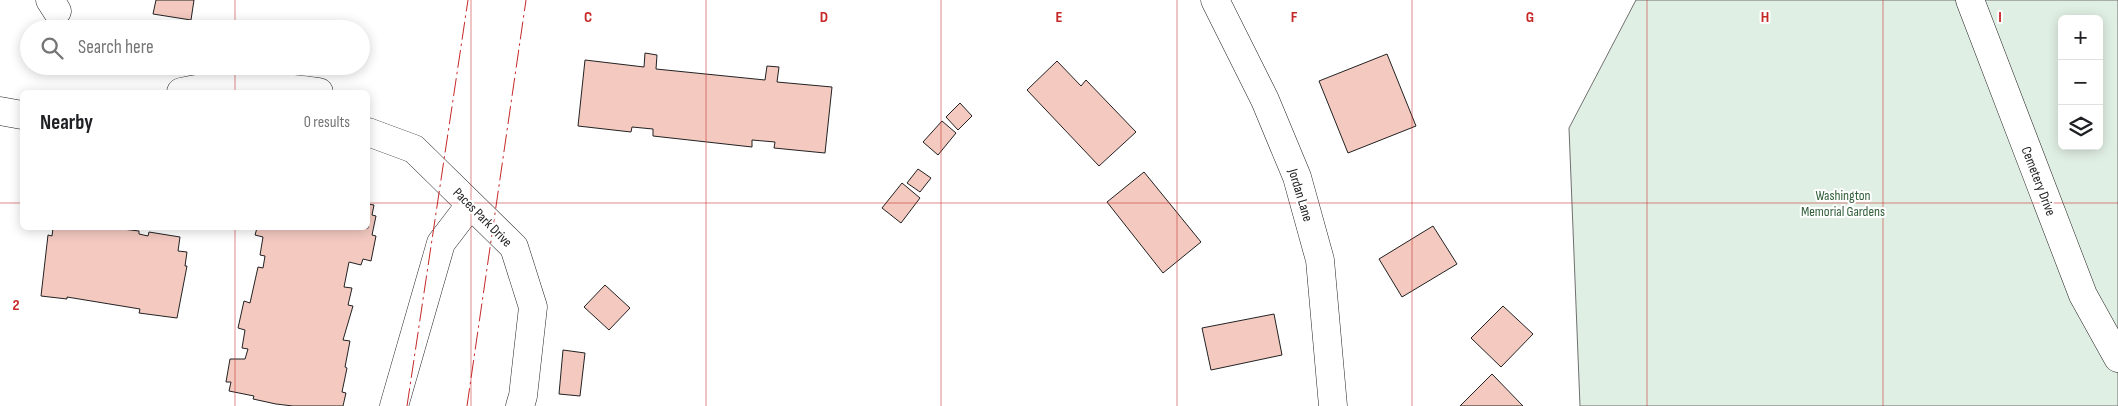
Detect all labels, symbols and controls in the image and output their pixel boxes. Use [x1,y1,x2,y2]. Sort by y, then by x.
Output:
text: C [584,8,592,27]
text: D [820,8,828,27]
text: E [1056,8,1063,27]
text: F [1291,8,1298,27]
text: G [1526,8,1534,27]
text: H [1761,8,1769,27]
text: I [1998,8,2002,27]
map controls [2058,15,2103,150]
button: + [2058,15,2103,60]
search box [20,20,370,75]
icon: search [38,34,66,62]
text: Search here [78,36,154,59]
button: − [2058,60,2103,105]
button: layers [2058,105,2103,150]
text: Nearby [40,110,93,135]
text: 0 results [304,113,350,132]
street label: Cemetery Drive [2018,144,2060,218]
street label: Jordan Lane [1284,166,1317,224]
street label: Paces Park Drive [450,184,516,250]
park label: Washington Memorial Gardens [1801,187,1885,220]
text: 2 [12,296,20,315]

